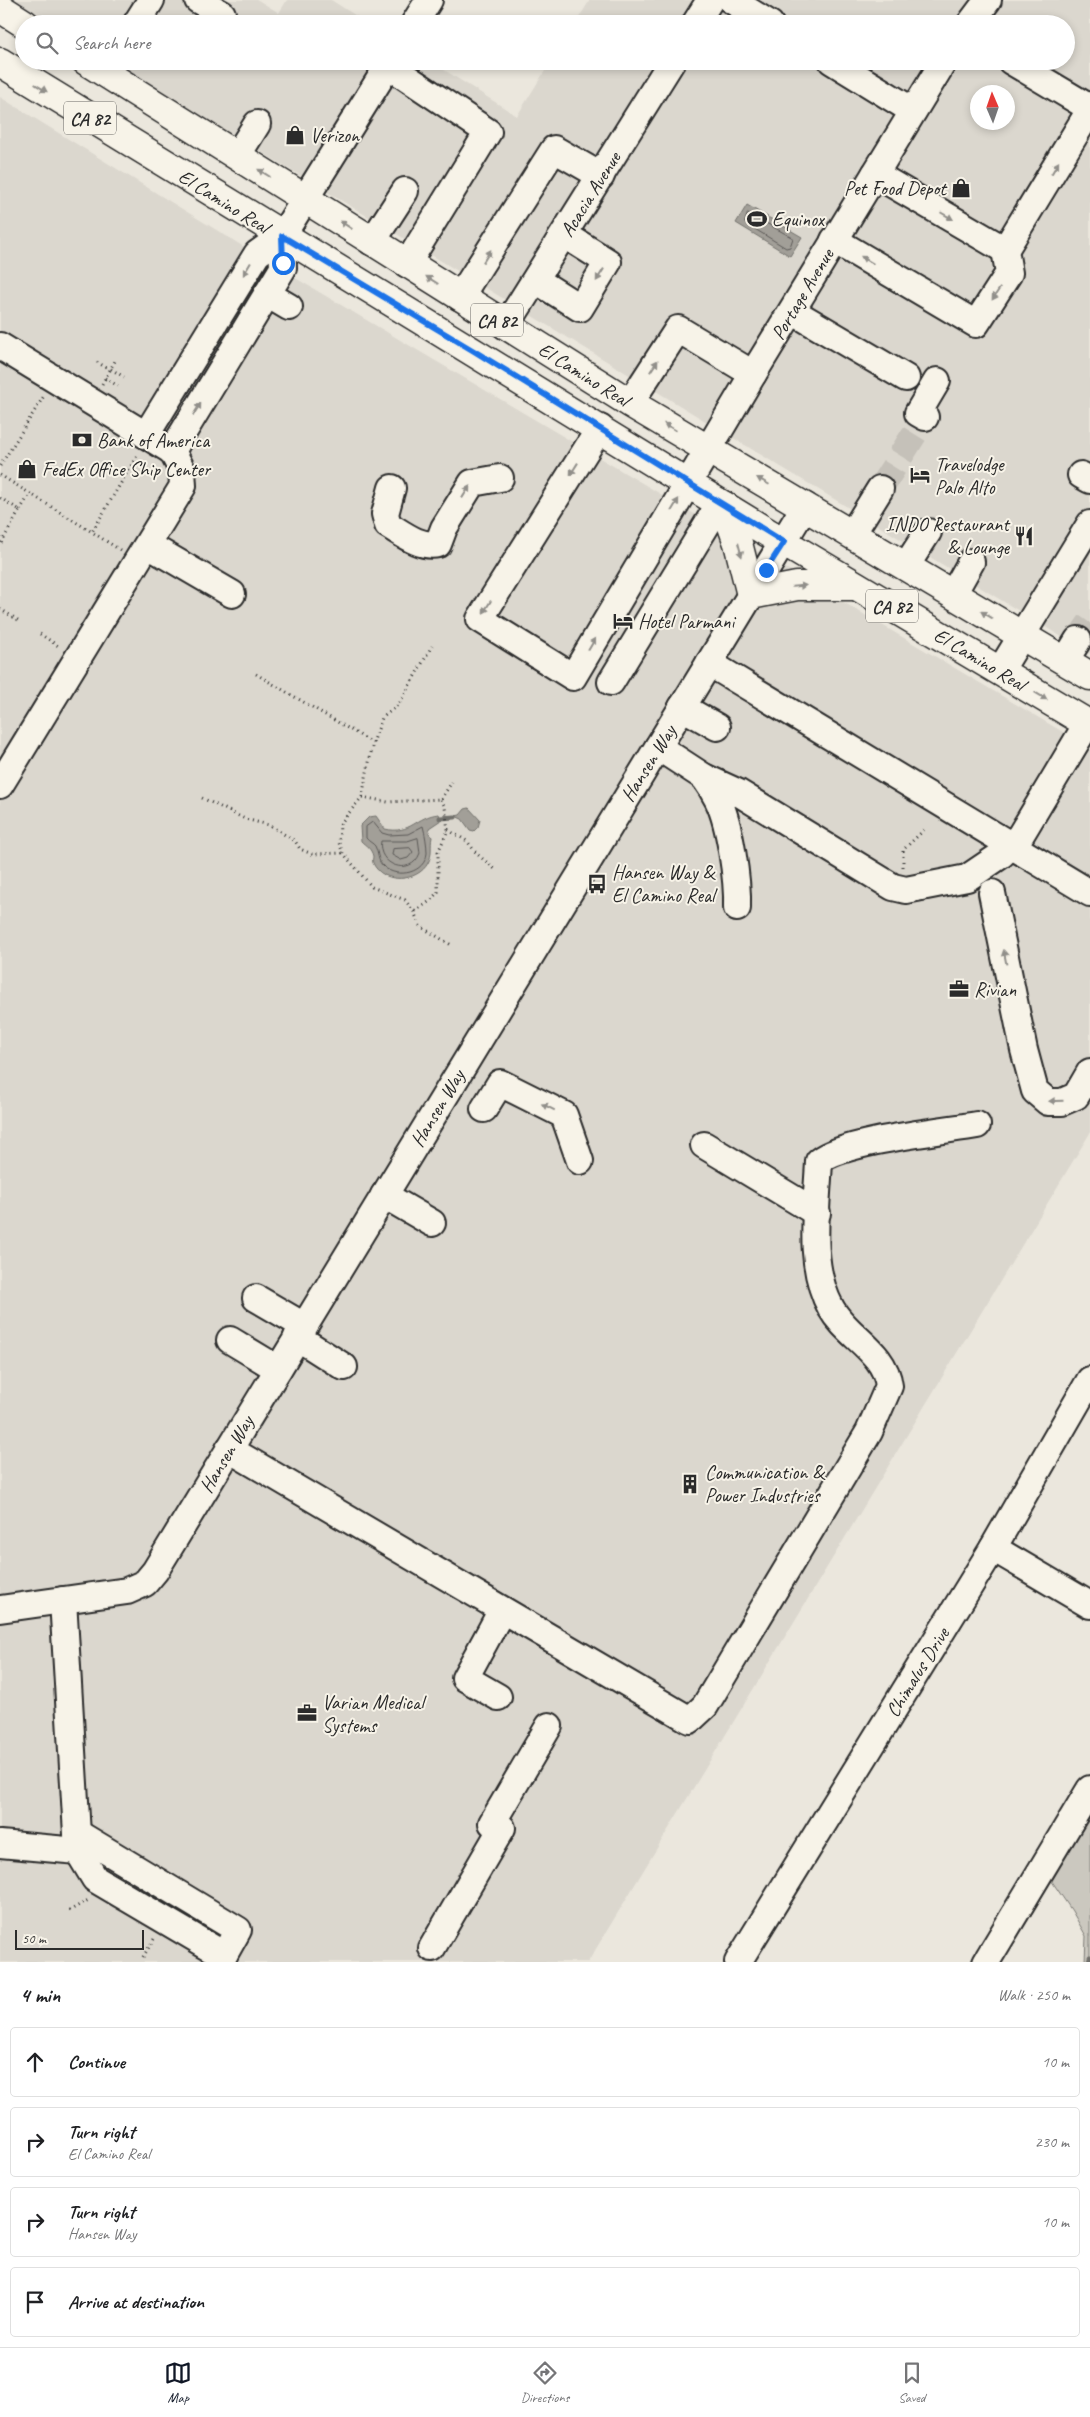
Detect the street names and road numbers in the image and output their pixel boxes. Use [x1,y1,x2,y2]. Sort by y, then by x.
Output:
road number: CA 82 [64,102,116,134]
street label: Acacia Avenue [554,146,627,241]
street label: El Camino Real [174,164,277,241]
street label: Portage Avenue [765,243,840,344]
road number: CA 82 [471,304,523,336]
street label: El Camino Real [534,337,637,414]
road number: CA 82 [866,590,918,622]
street label: El Camino Real [929,622,1033,698]
street label: Hansen Way [615,719,683,806]
street label: Hansen Way [405,1063,471,1151]
street label: Hansen Way [194,1409,260,1497]
street label: Chimalus Drive [880,1622,956,1722]

